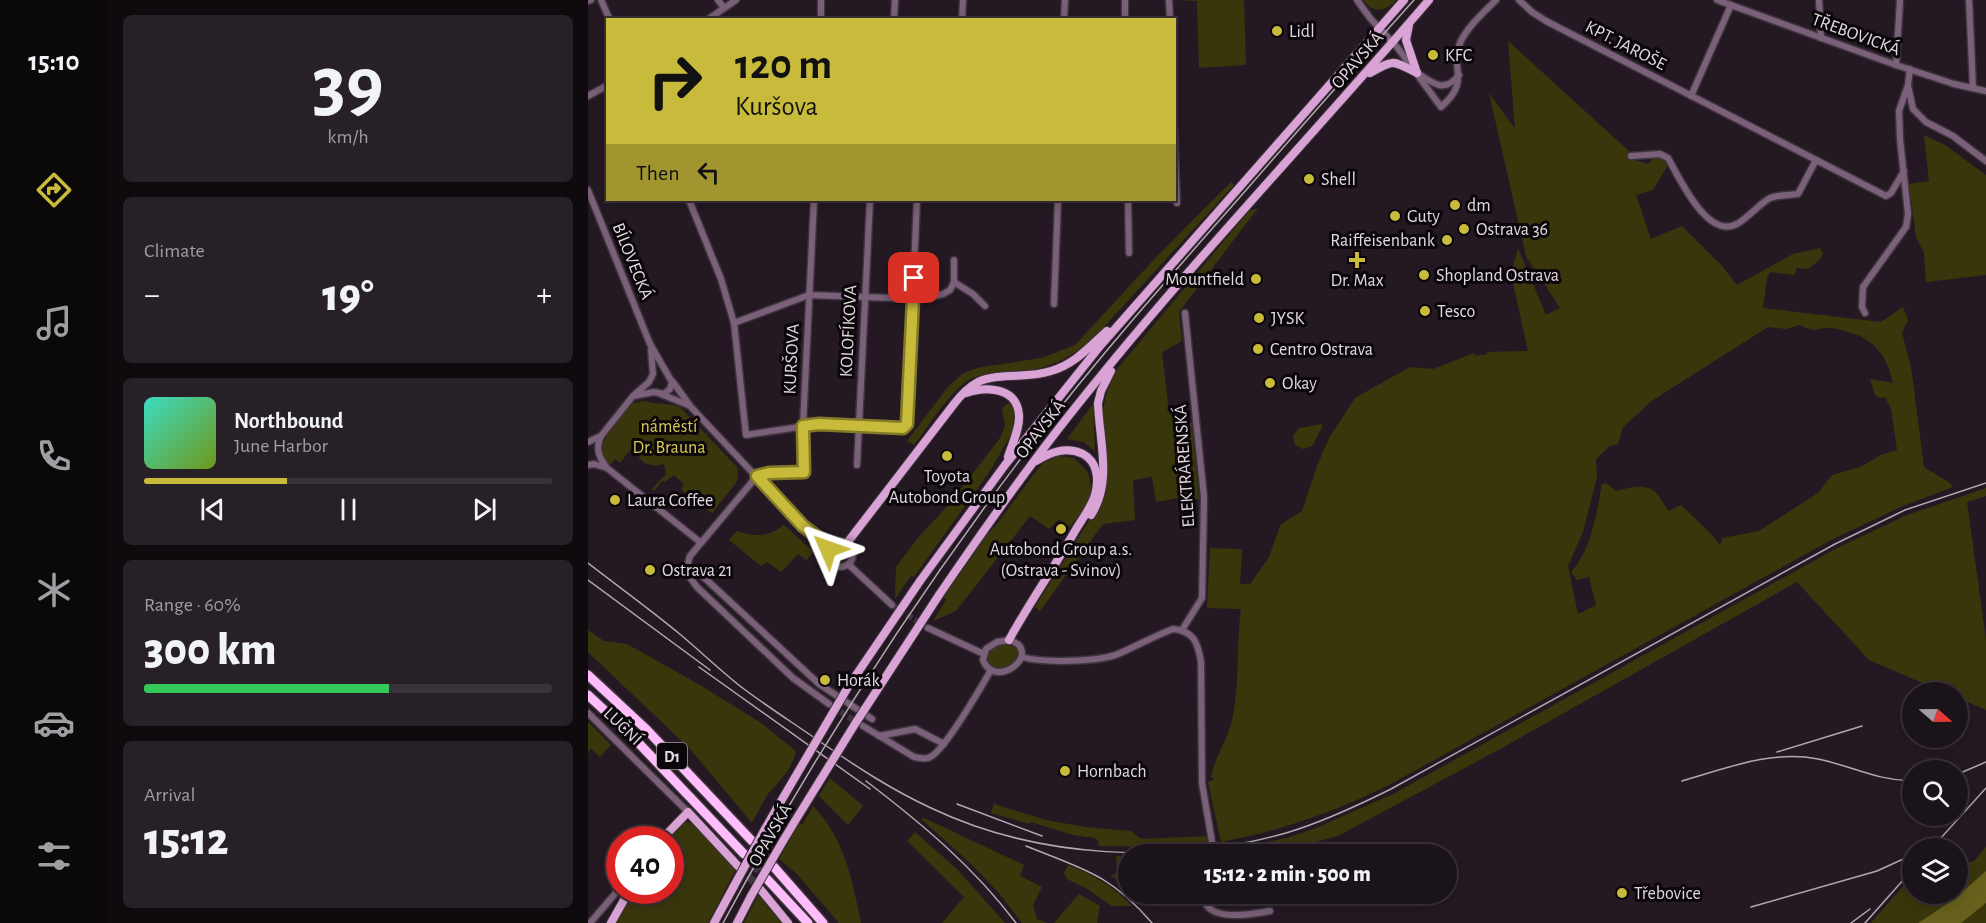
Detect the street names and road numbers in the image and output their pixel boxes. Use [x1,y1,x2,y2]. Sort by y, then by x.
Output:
street label: TŘEBOVICKÁ [1809,8,1904,59]
street label: KPT. JAROŠE [1582,15,1670,74]
street label: OPAVSKÁ [1326,26,1387,92]
street label: BÍLOVECKÁ [609,220,659,303]
street label: KOLOFÍKOVA [835,284,860,378]
street label: KURŠOVA [778,322,803,395]
street label: OPAVSKÁ [1010,395,1069,462]
street label: ELEKTRÁRENSKÁ [1169,403,1198,528]
street label: LUČNÍ [600,702,647,749]
road number: D1 [657,743,687,769]
street label: OPAVSKÁ [743,799,796,870]

